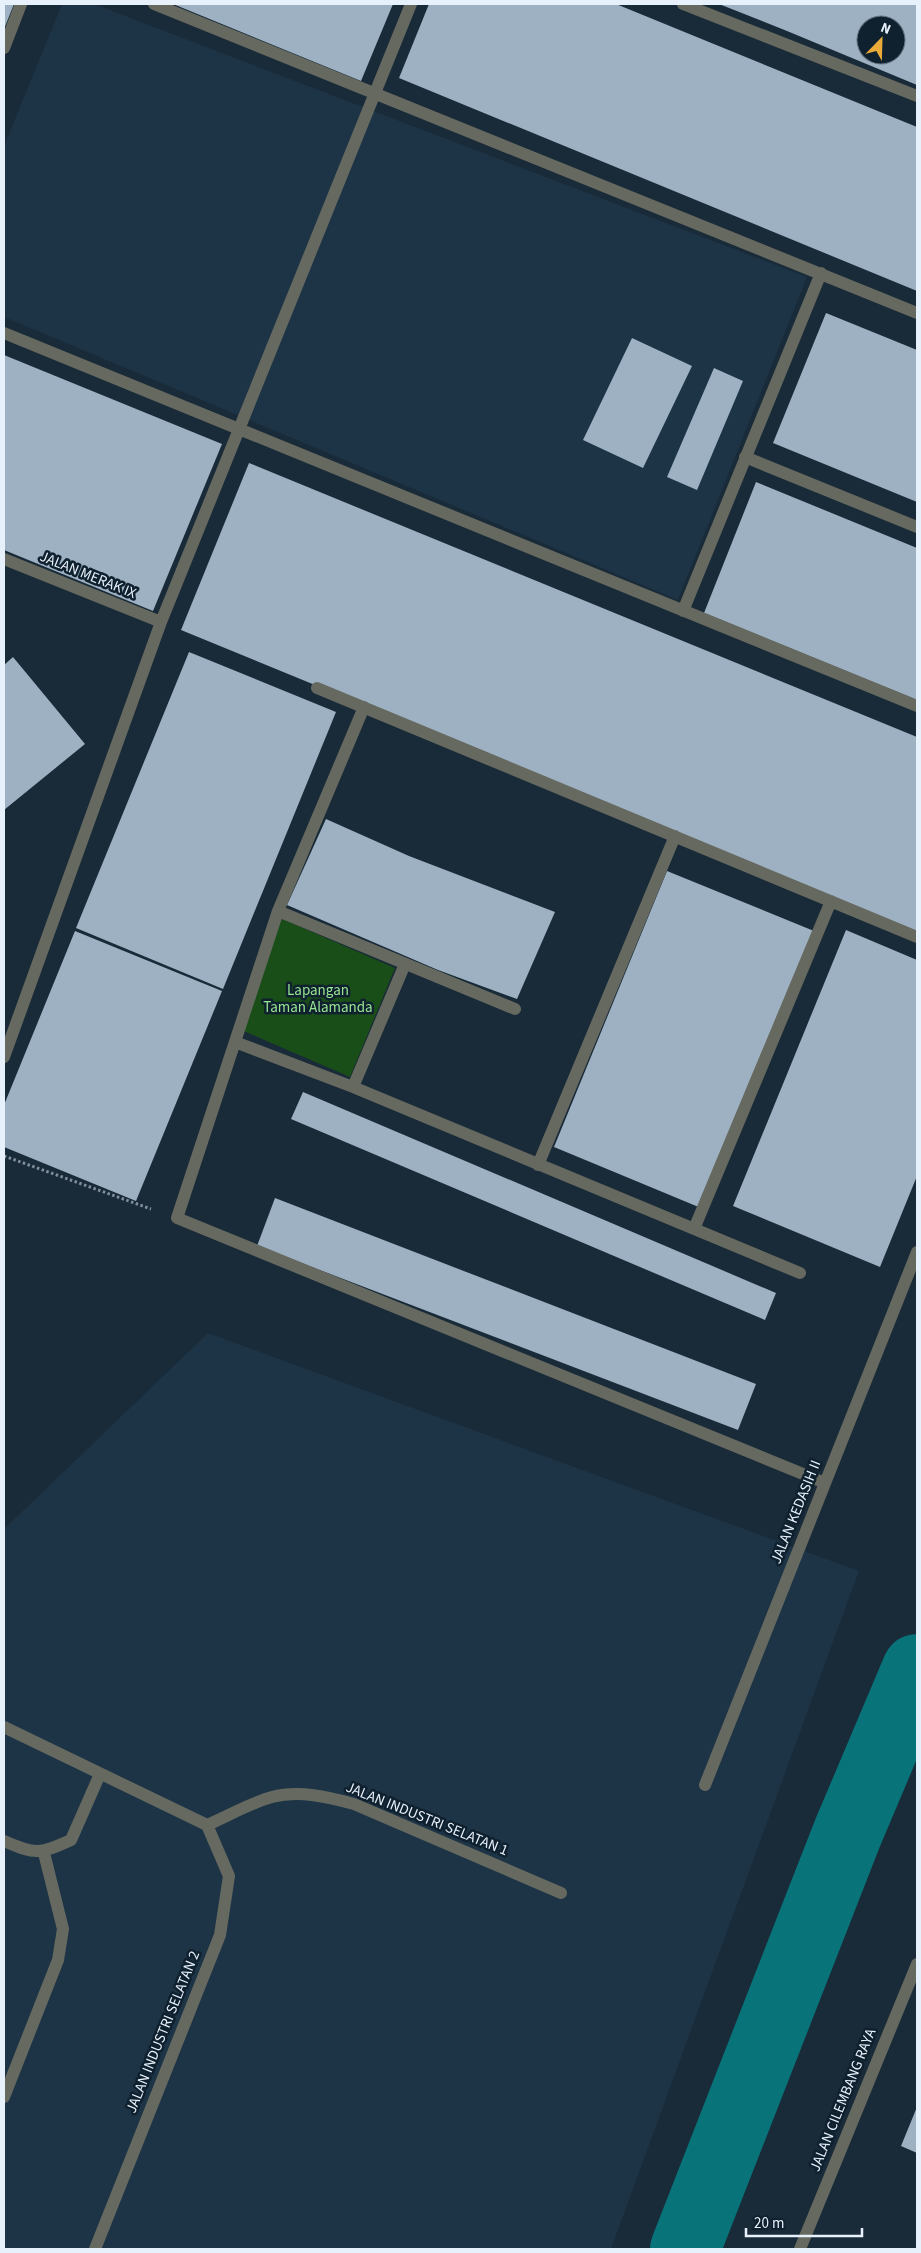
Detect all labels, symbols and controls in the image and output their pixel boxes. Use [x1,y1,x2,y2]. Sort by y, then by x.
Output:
north arrow [856,15,906,65]
text: N [877,18,894,40]
street label: JALAN MERAK IX [37,546,140,604]
park label: Lapangan Taman Alamanda [263,980,373,1018]
street label: JALAN KEDASIH II [766,1457,826,1567]
street label: JALAN INDUSTRI SELATAN 1 [343,1777,511,1861]
street label: JALAN INDUSTRI SELATAN 2 [121,1948,205,2116]
street label: JALAN CILEMBANG RAYA [805,2025,882,2175]
scale bar [746,2206,862,2238]
text: 20 m [754,2213,784,2234]

